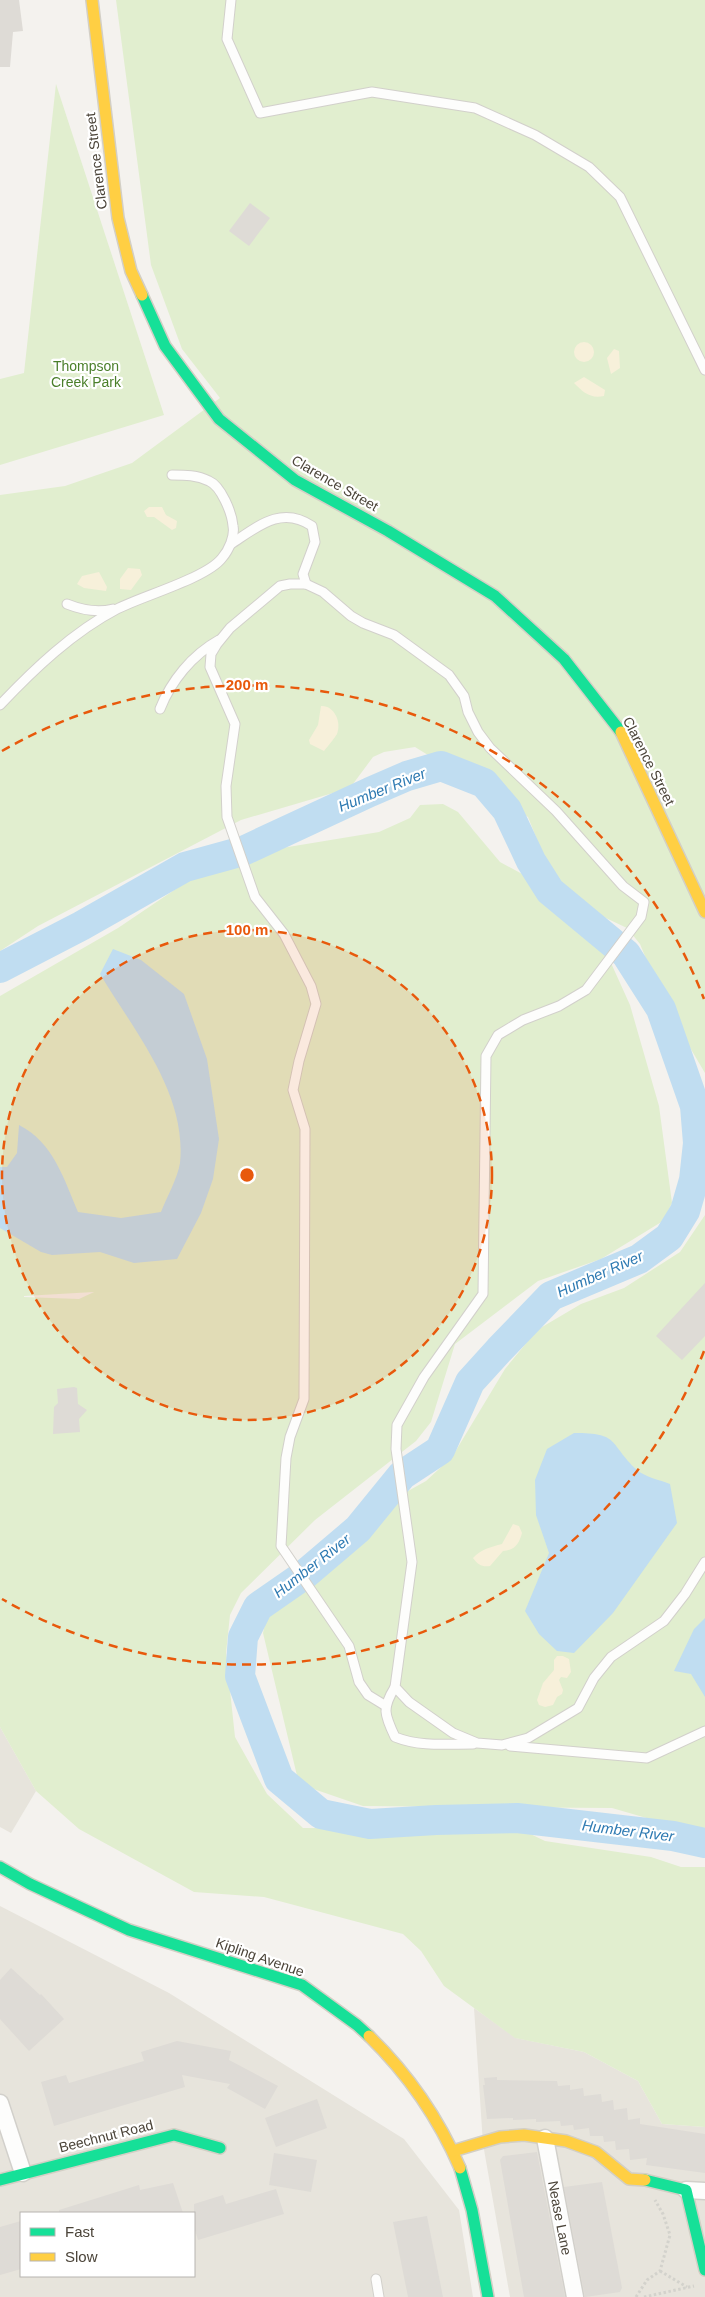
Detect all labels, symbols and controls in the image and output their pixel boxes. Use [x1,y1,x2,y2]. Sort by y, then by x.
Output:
street label: Clarence Street [82,112,110,210]
park label: Thompson Creek Park [51,358,122,390]
street label: Clarence Street [289,452,381,514]
text: 200 m [226,676,268,693]
street label: Clarence Street [620,714,678,808]
water label: Humber River [336,764,429,815]
text: 100 m [226,921,268,938]
centre of rings [238,1166,256,1184]
water label: Humber River [554,1247,646,1300]
water label: Humber River [270,1530,354,1601]
water label: Humber River [581,1816,676,1845]
street label: Kipling Avenue [214,1934,306,1980]
street label: Beechnut Road [57,2117,155,2155]
street label: Nease Lane [545,2179,575,2257]
legend [20,2212,195,2277]
text: Fast [65,2223,95,2240]
text: Slow [65,2248,98,2265]

